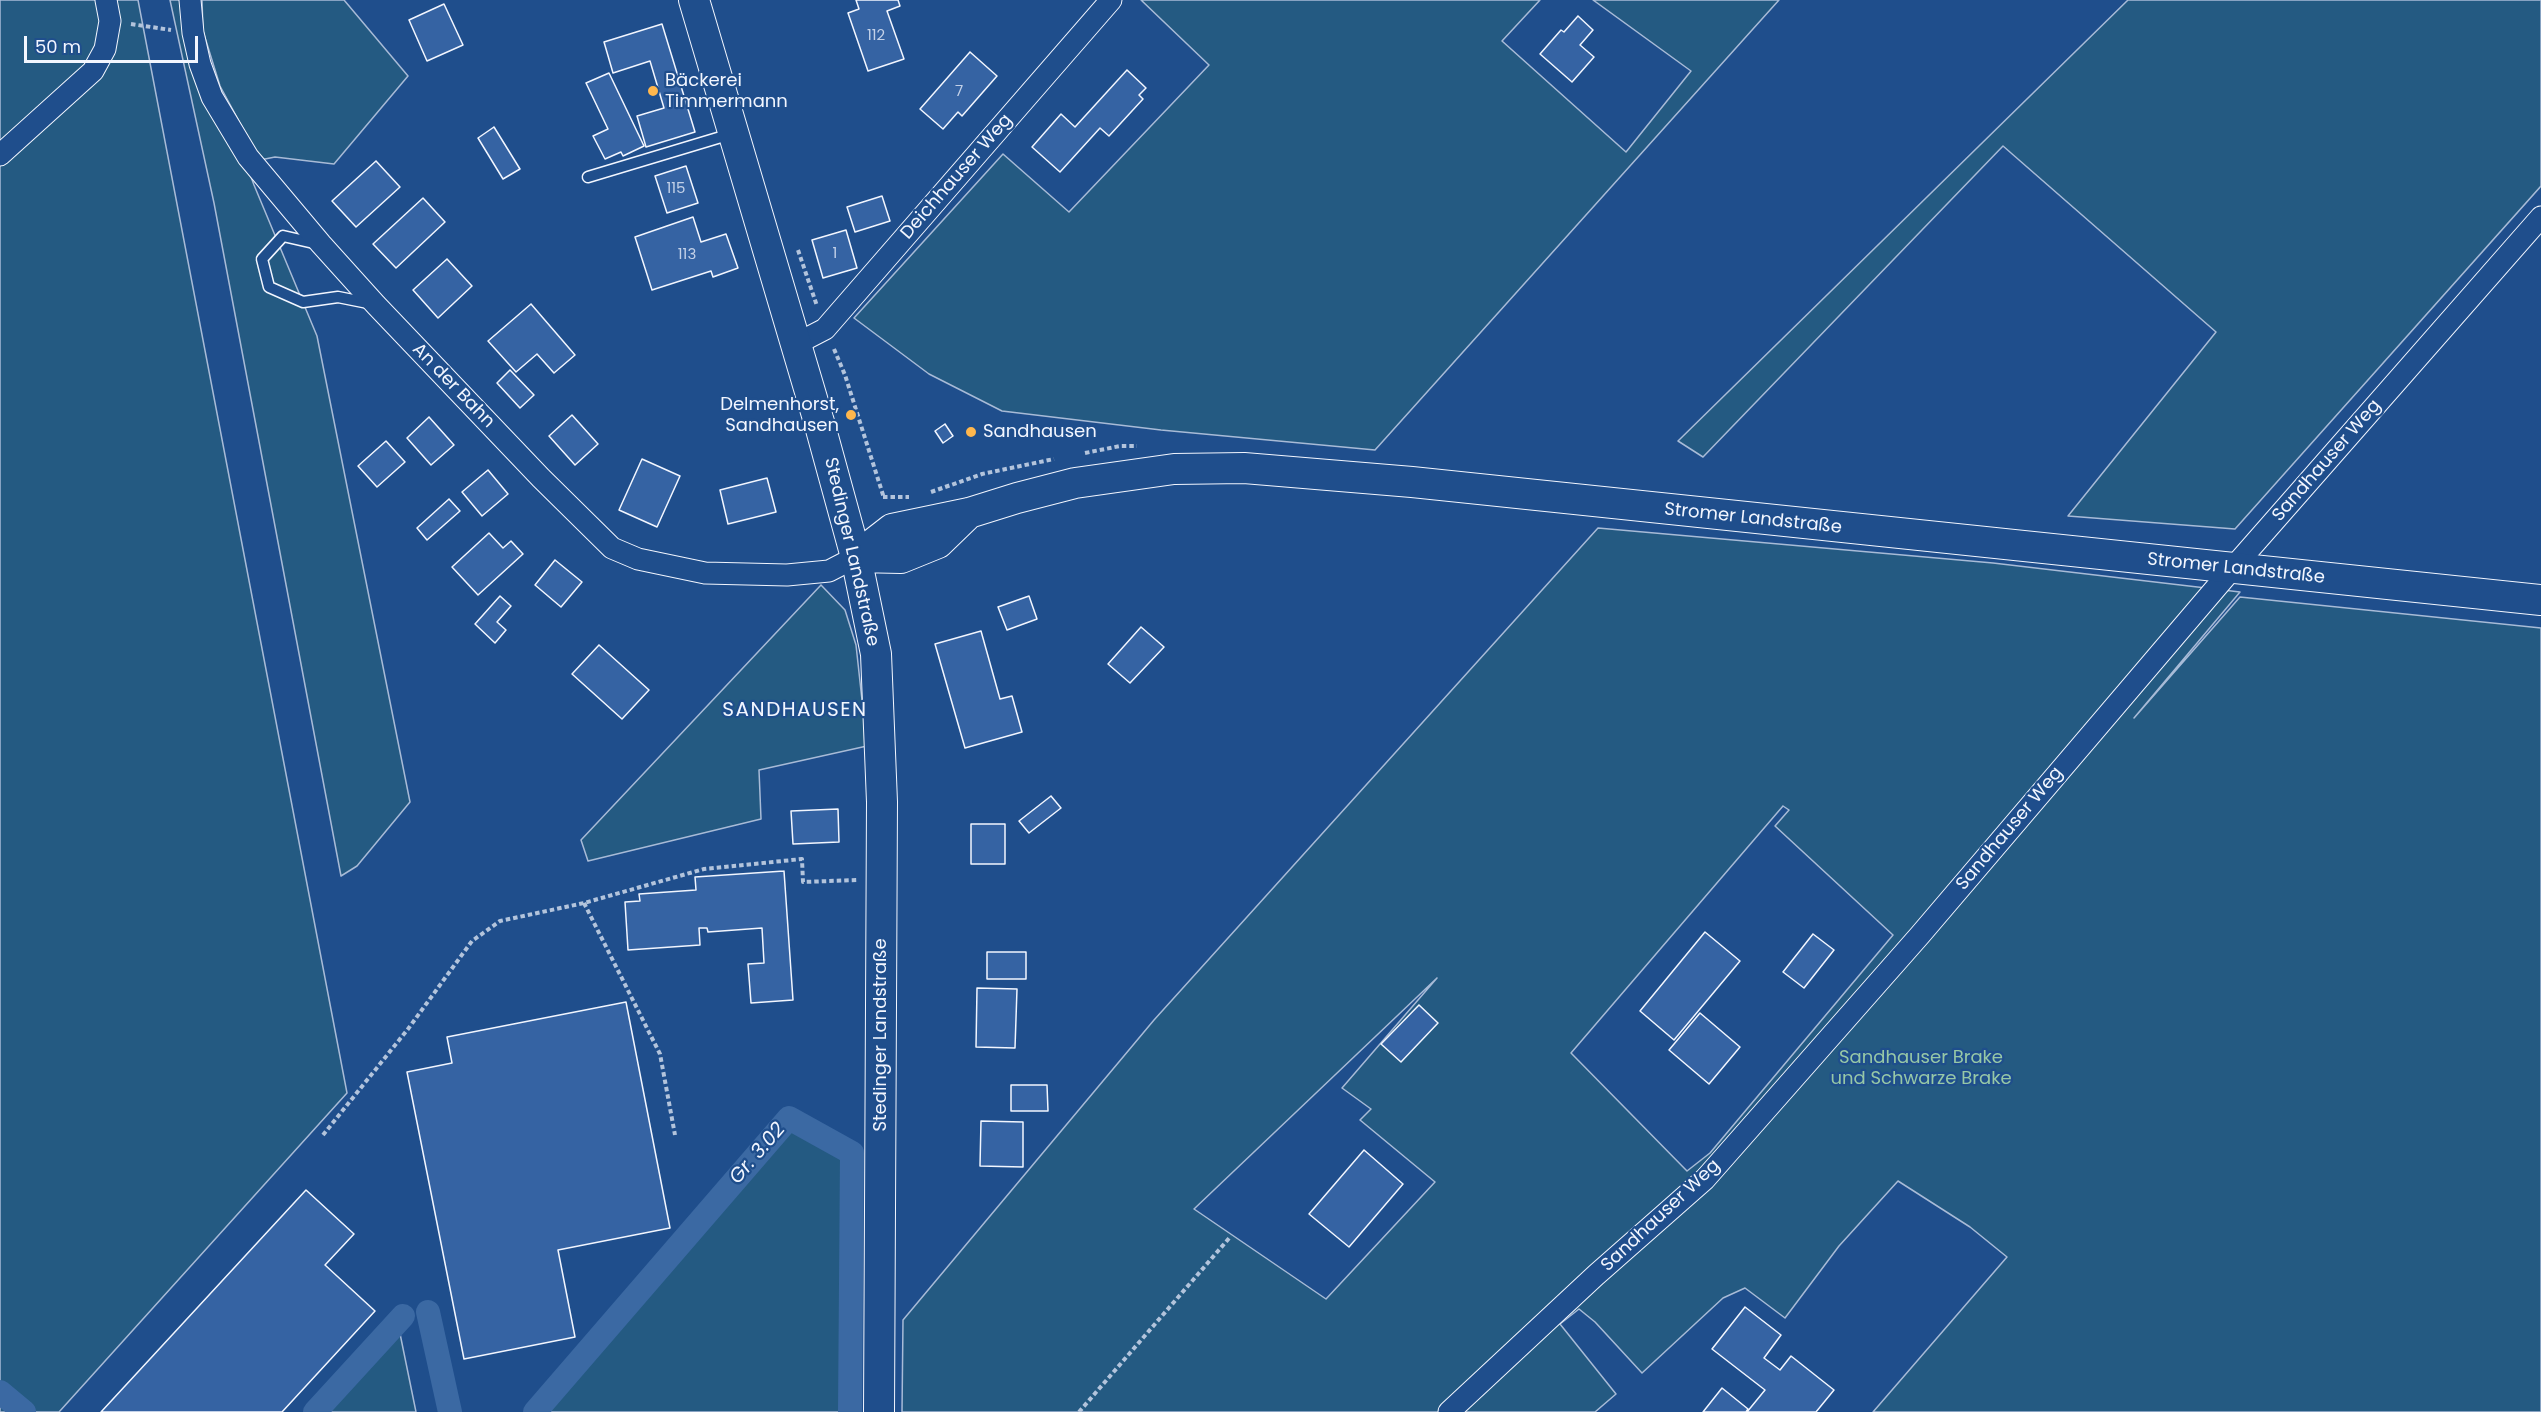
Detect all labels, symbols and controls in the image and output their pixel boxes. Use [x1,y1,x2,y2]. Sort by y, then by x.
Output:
scale bar [27,24,201,62]
house number: 112 [867,27,885,45]
text: 50 m [35,34,81,59]
place label: Bäckerei Timmermann [665,70,788,112]
house number: 7 [955,83,963,101]
marker: Bäckerei Timmermann [646,84,660,98]
street label: Deichhauser Weg [897,110,1017,244]
house number: 115 [666,180,686,198]
house number: 1 [833,245,837,263]
house number: 113 [678,246,696,264]
street label: An der Bahn [407,339,499,433]
place label: Delmenhorst, Sandhausen [720,394,839,436]
street label: Sandhauser Weg [2268,396,2386,526]
marker: Delmenhorst, Sandhausen [844,408,858,422]
place label: Sandhausen [983,421,1097,443]
marker: Sandhausen [964,425,978,439]
street label: Stedinger Landstraße [819,455,883,649]
street label: Stromer Landstraße [1663,499,1843,539]
street label: Stromer Landstraße [2146,549,2326,589]
district label: SANDHAUSEN [722,699,868,723]
street label: Sandhauser Weg [1952,763,2068,895]
street label: Stedinger Landstraße [870,938,892,1132]
park label: Sandhauser Brake und Schwarze Brake [1830,1047,2012,1090]
water label: Gr. 3.02 [725,1118,791,1190]
street label: Sandhauser Weg [1597,1155,1725,1277]

